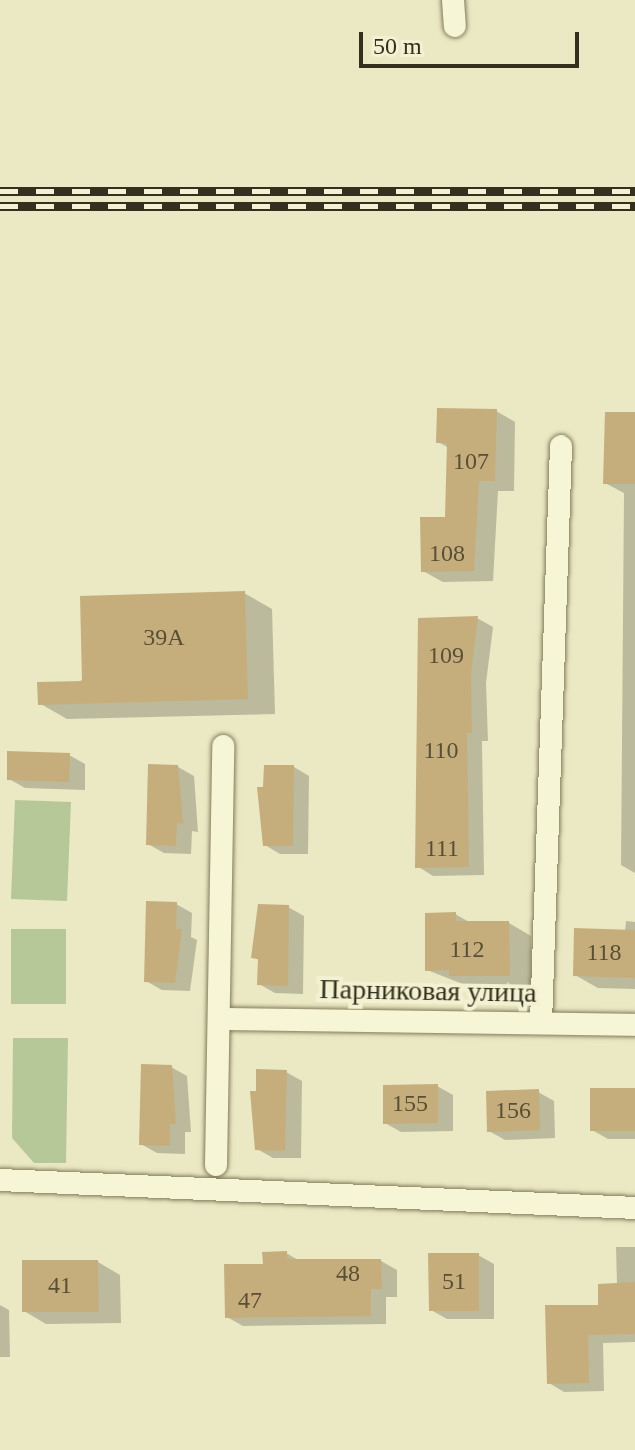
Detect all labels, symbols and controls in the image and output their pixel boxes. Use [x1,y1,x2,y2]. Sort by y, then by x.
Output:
scale bar [363,16,583,66]
text: 50 m [373,33,422,59]
house number: 107 [453,448,489,476]
house number: 108 [429,540,465,568]
house number: 39А [143,624,185,652]
house number: 109 [428,642,464,670]
house number: 110 [423,737,459,765]
house number: 111 [425,835,459,863]
house number: 112 [449,936,485,964]
house number: 118 [586,939,622,967]
street label: Парниковая улица [319,972,537,1010]
house number: 155 [392,1090,428,1118]
house number: 156 [495,1097,531,1125]
house number: 48 [336,1260,360,1288]
house number: 51 [442,1268,466,1296]
house number: 41 [48,1272,72,1300]
house number: 47 [238,1287,262,1315]

